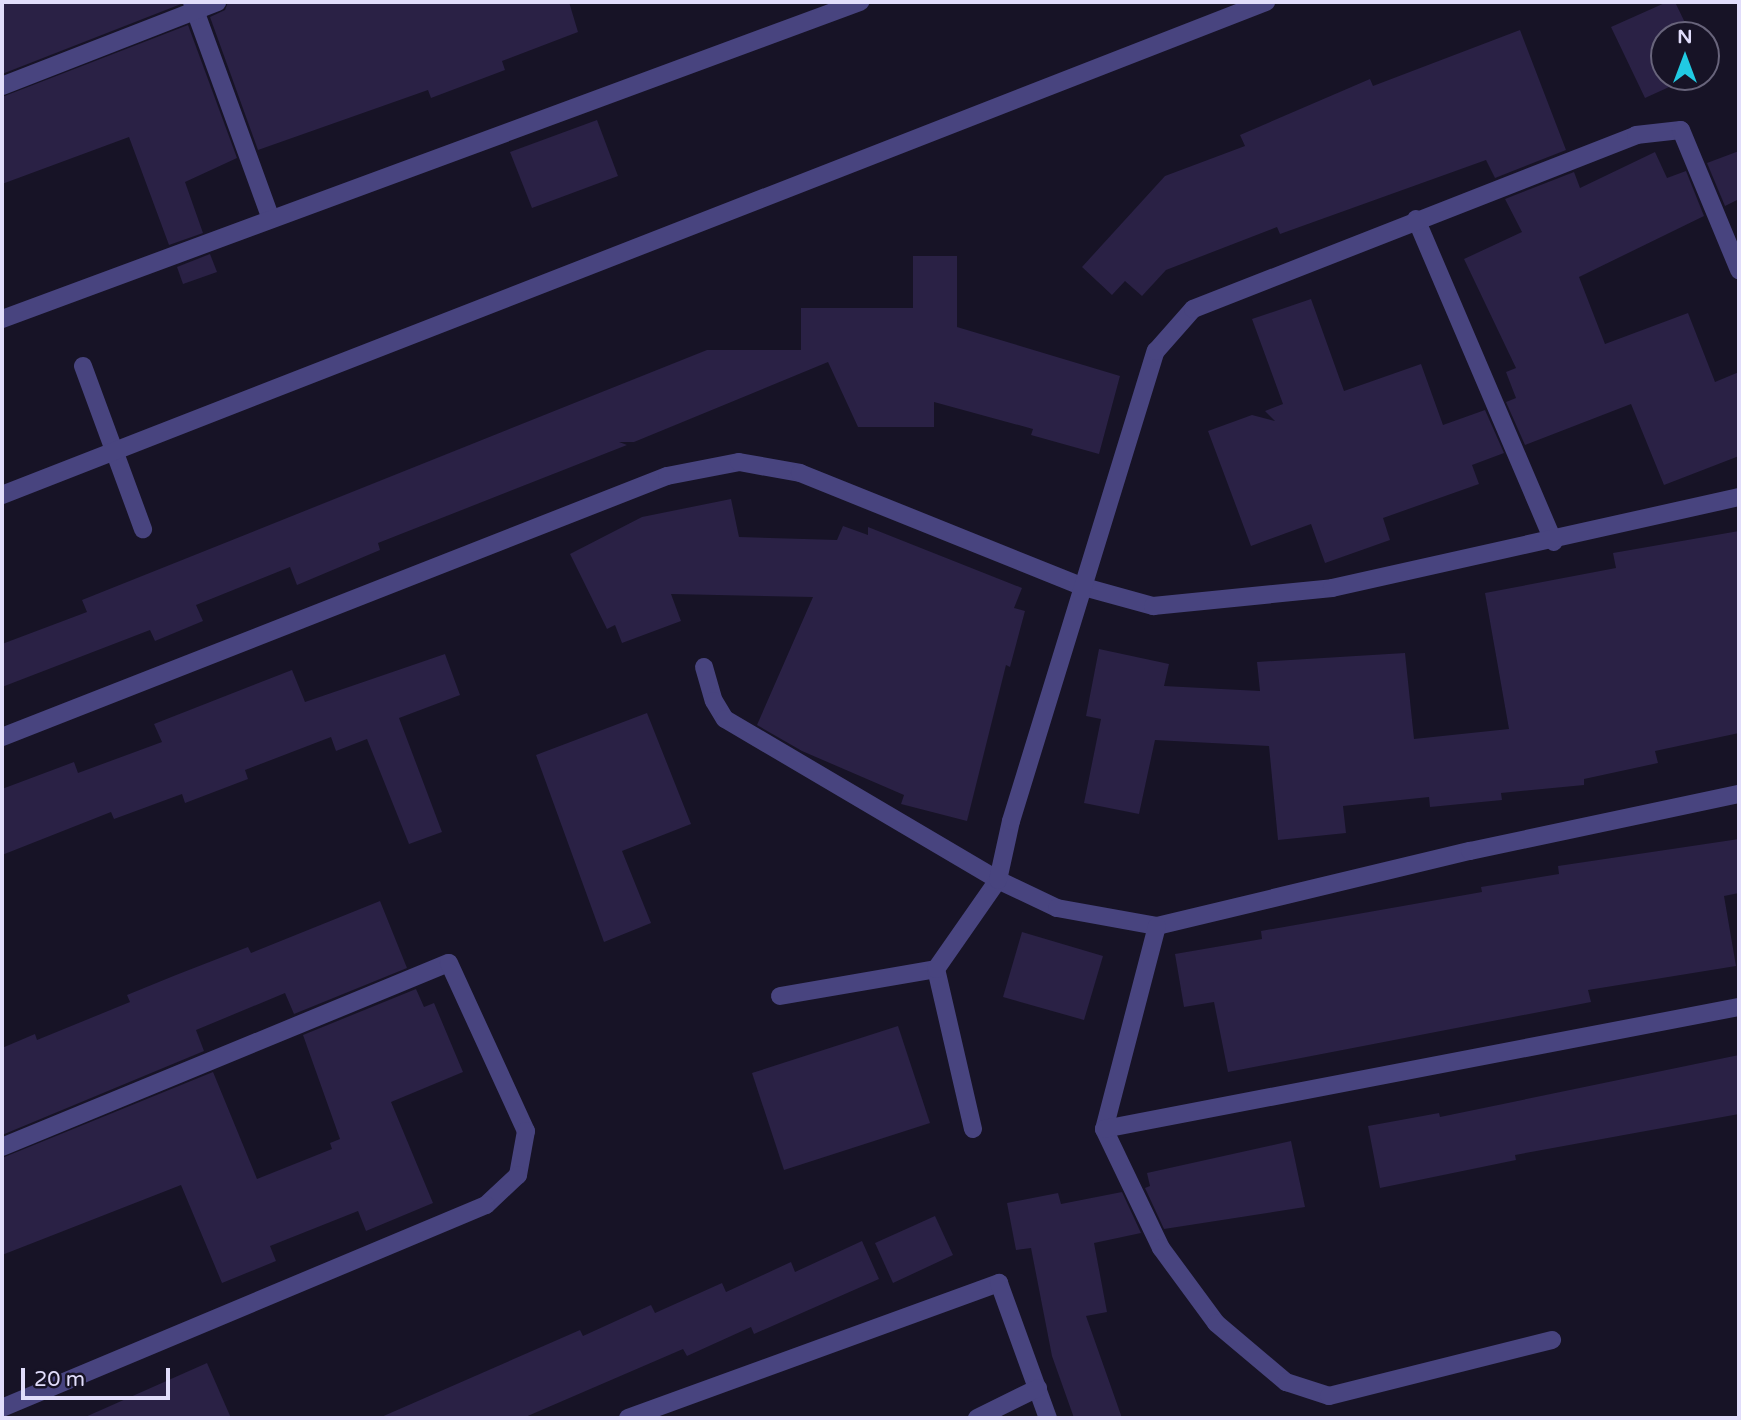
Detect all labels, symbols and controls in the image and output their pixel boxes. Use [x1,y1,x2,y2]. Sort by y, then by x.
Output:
north arrow [1650,21,1720,91]
text: N [1677,26,1693,48]
scale bar [24,1354,173,1398]
text: 20 m [34,1367,85,1392]

